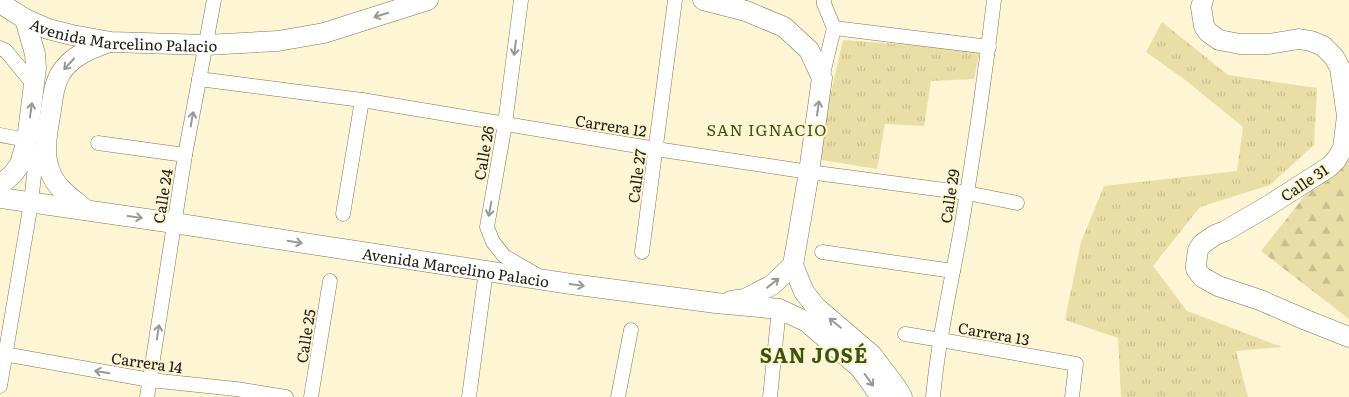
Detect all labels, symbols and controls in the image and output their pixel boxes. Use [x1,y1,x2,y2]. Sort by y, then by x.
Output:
street label: Avenida Marcelino Palacio [27,11,218,57]
one-way arrow [374,11,389,20]
one-way arrow [510,40,520,56]
one-way arrow [63,58,75,71]
one-way arrow [813,100,823,116]
one-way arrow [26,103,36,119]
street label: Carrera 12 [574,108,649,142]
one-way arrow [187,112,197,128]
district label: SAN IGNACIO [706,117,828,141]
street label: Calle 26 [467,124,499,182]
street label: Calle 27 [621,147,651,204]
street label: Calle 31 [1275,158,1333,206]
street label: Calle 24 [146,167,178,225]
street label: Calle 29 [933,167,965,225]
one-way arrow [485,201,495,217]
one-way arrow [126,212,142,222]
one-way arrow [287,237,303,247]
street label: Avenida Marcelino Palacio [361,241,551,292]
one-way arrow [767,277,780,288]
one-way arrow [569,280,585,290]
street label: Calle 25 [289,307,321,365]
street label: Carrera 13 [956,315,1032,351]
one-way arrow [829,318,842,329]
one-way arrow [153,324,163,340]
district label: SAN JOSÉ [760,339,868,369]
street label: Carrera 14 [110,346,184,378]
one-way arrow [94,366,110,376]
one-way arrow [864,373,874,387]

